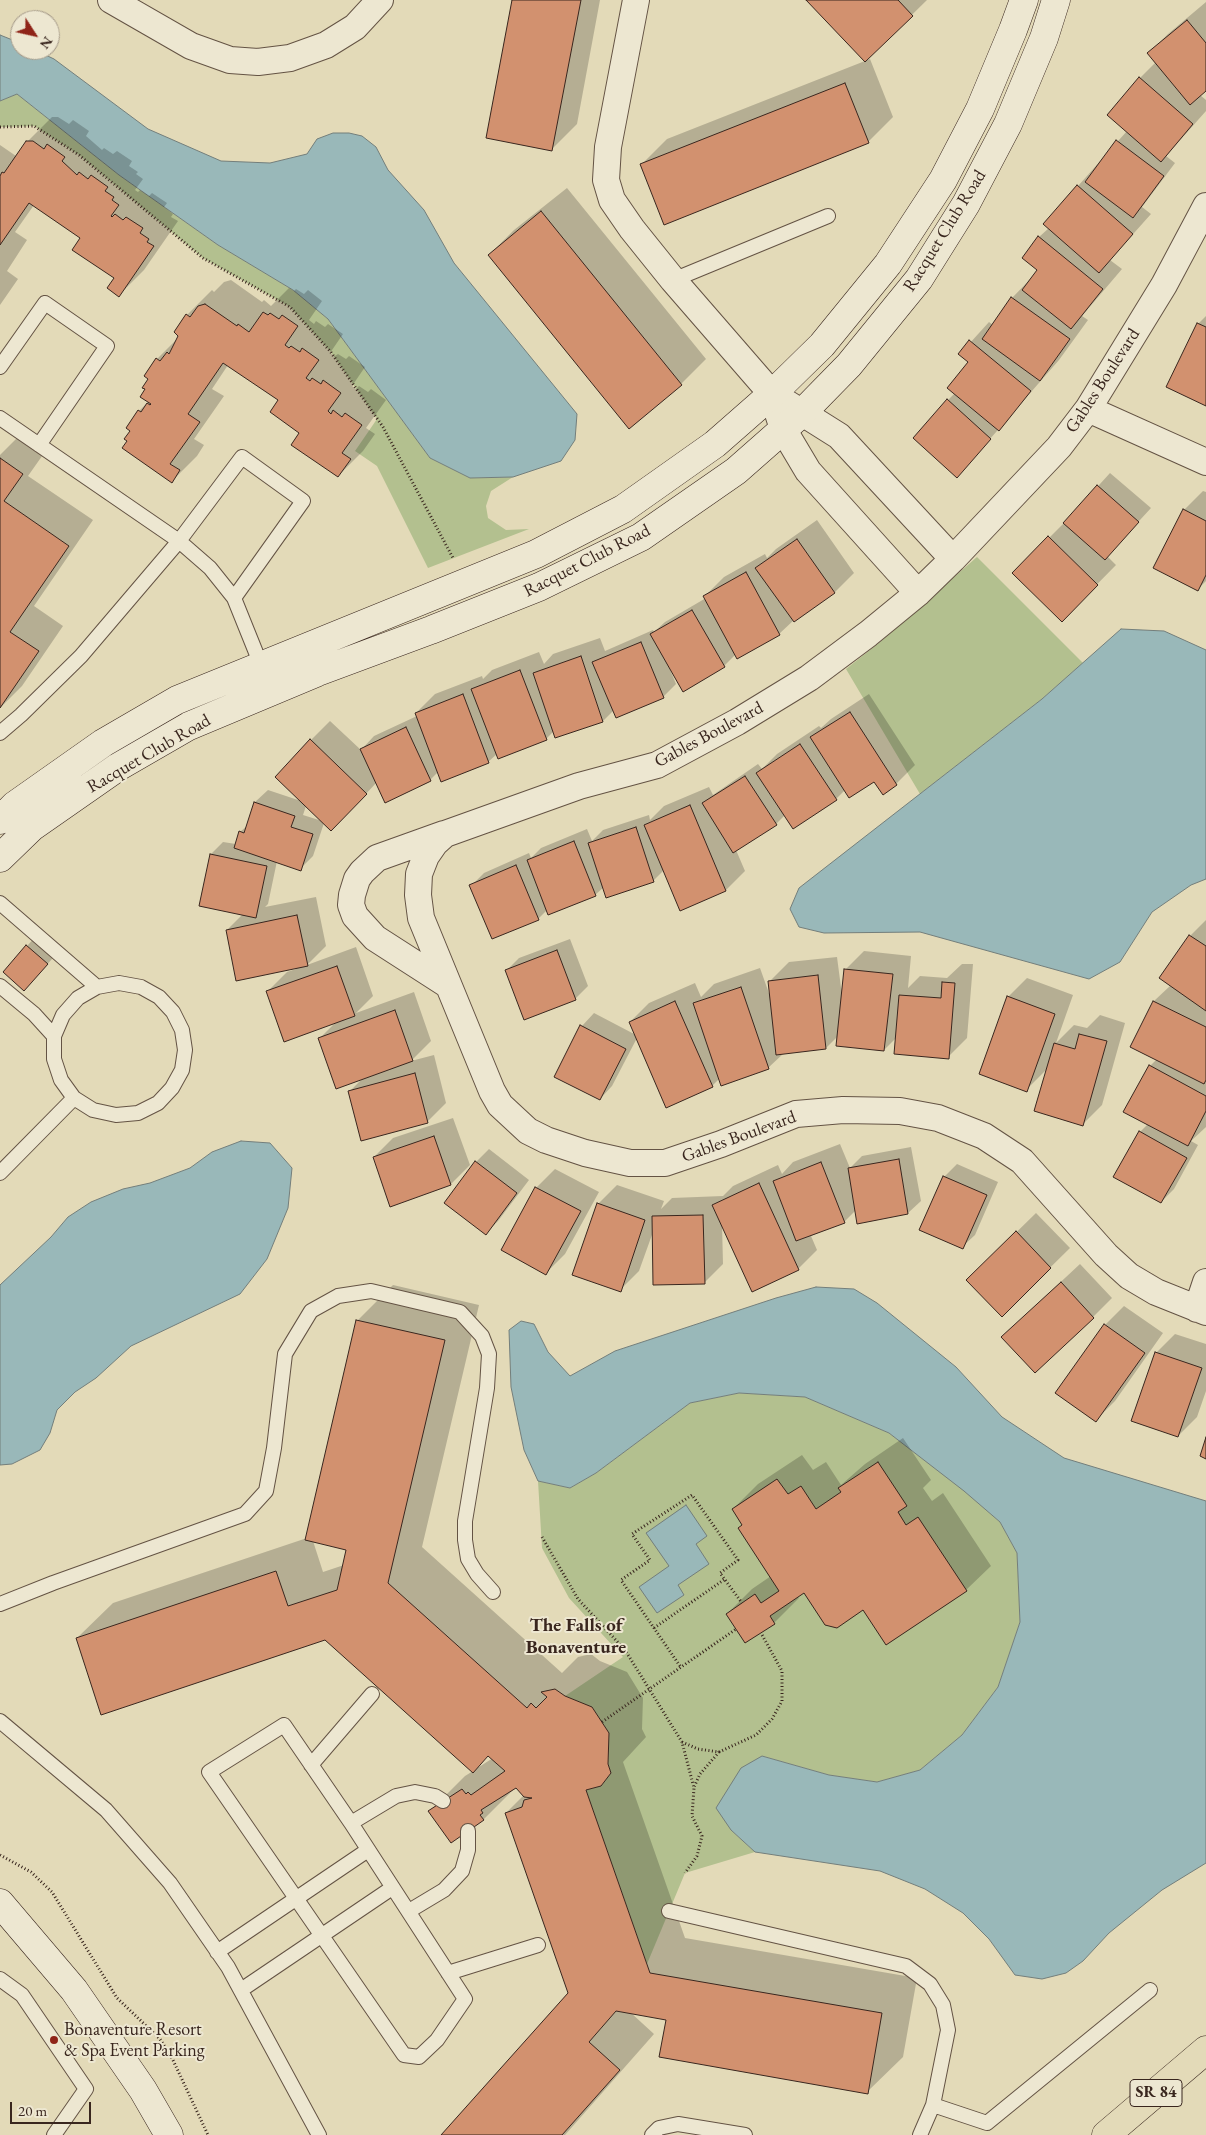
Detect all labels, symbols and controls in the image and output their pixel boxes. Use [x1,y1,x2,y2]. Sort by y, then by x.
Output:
north arrow [10,10,60,60]
text: N [36,33,57,53]
street label: Racquet Club Road [899,166,991,296]
street label: Gables Boulevard [1061,325,1145,437]
street label: Racquet Club Road [520,520,654,602]
street label: Gables Boulevard [651,697,767,773]
street label: Racquet Club Road [83,710,215,798]
street label: Gables Boulevard [679,1106,799,1168]
district label: The Falls of Bonaventure [526,1615,626,1659]
place label: Bonaventure Resort & Spa Event Parking [64,2019,205,2062]
marker: Bonaventure Resort & Spa Event Parking [48,2034,60,2046]
road number: SR 84 [1130,2080,1182,2106]
scale bar [12,2092,94,2124]
text: 20 m [18,2101,47,2120]

